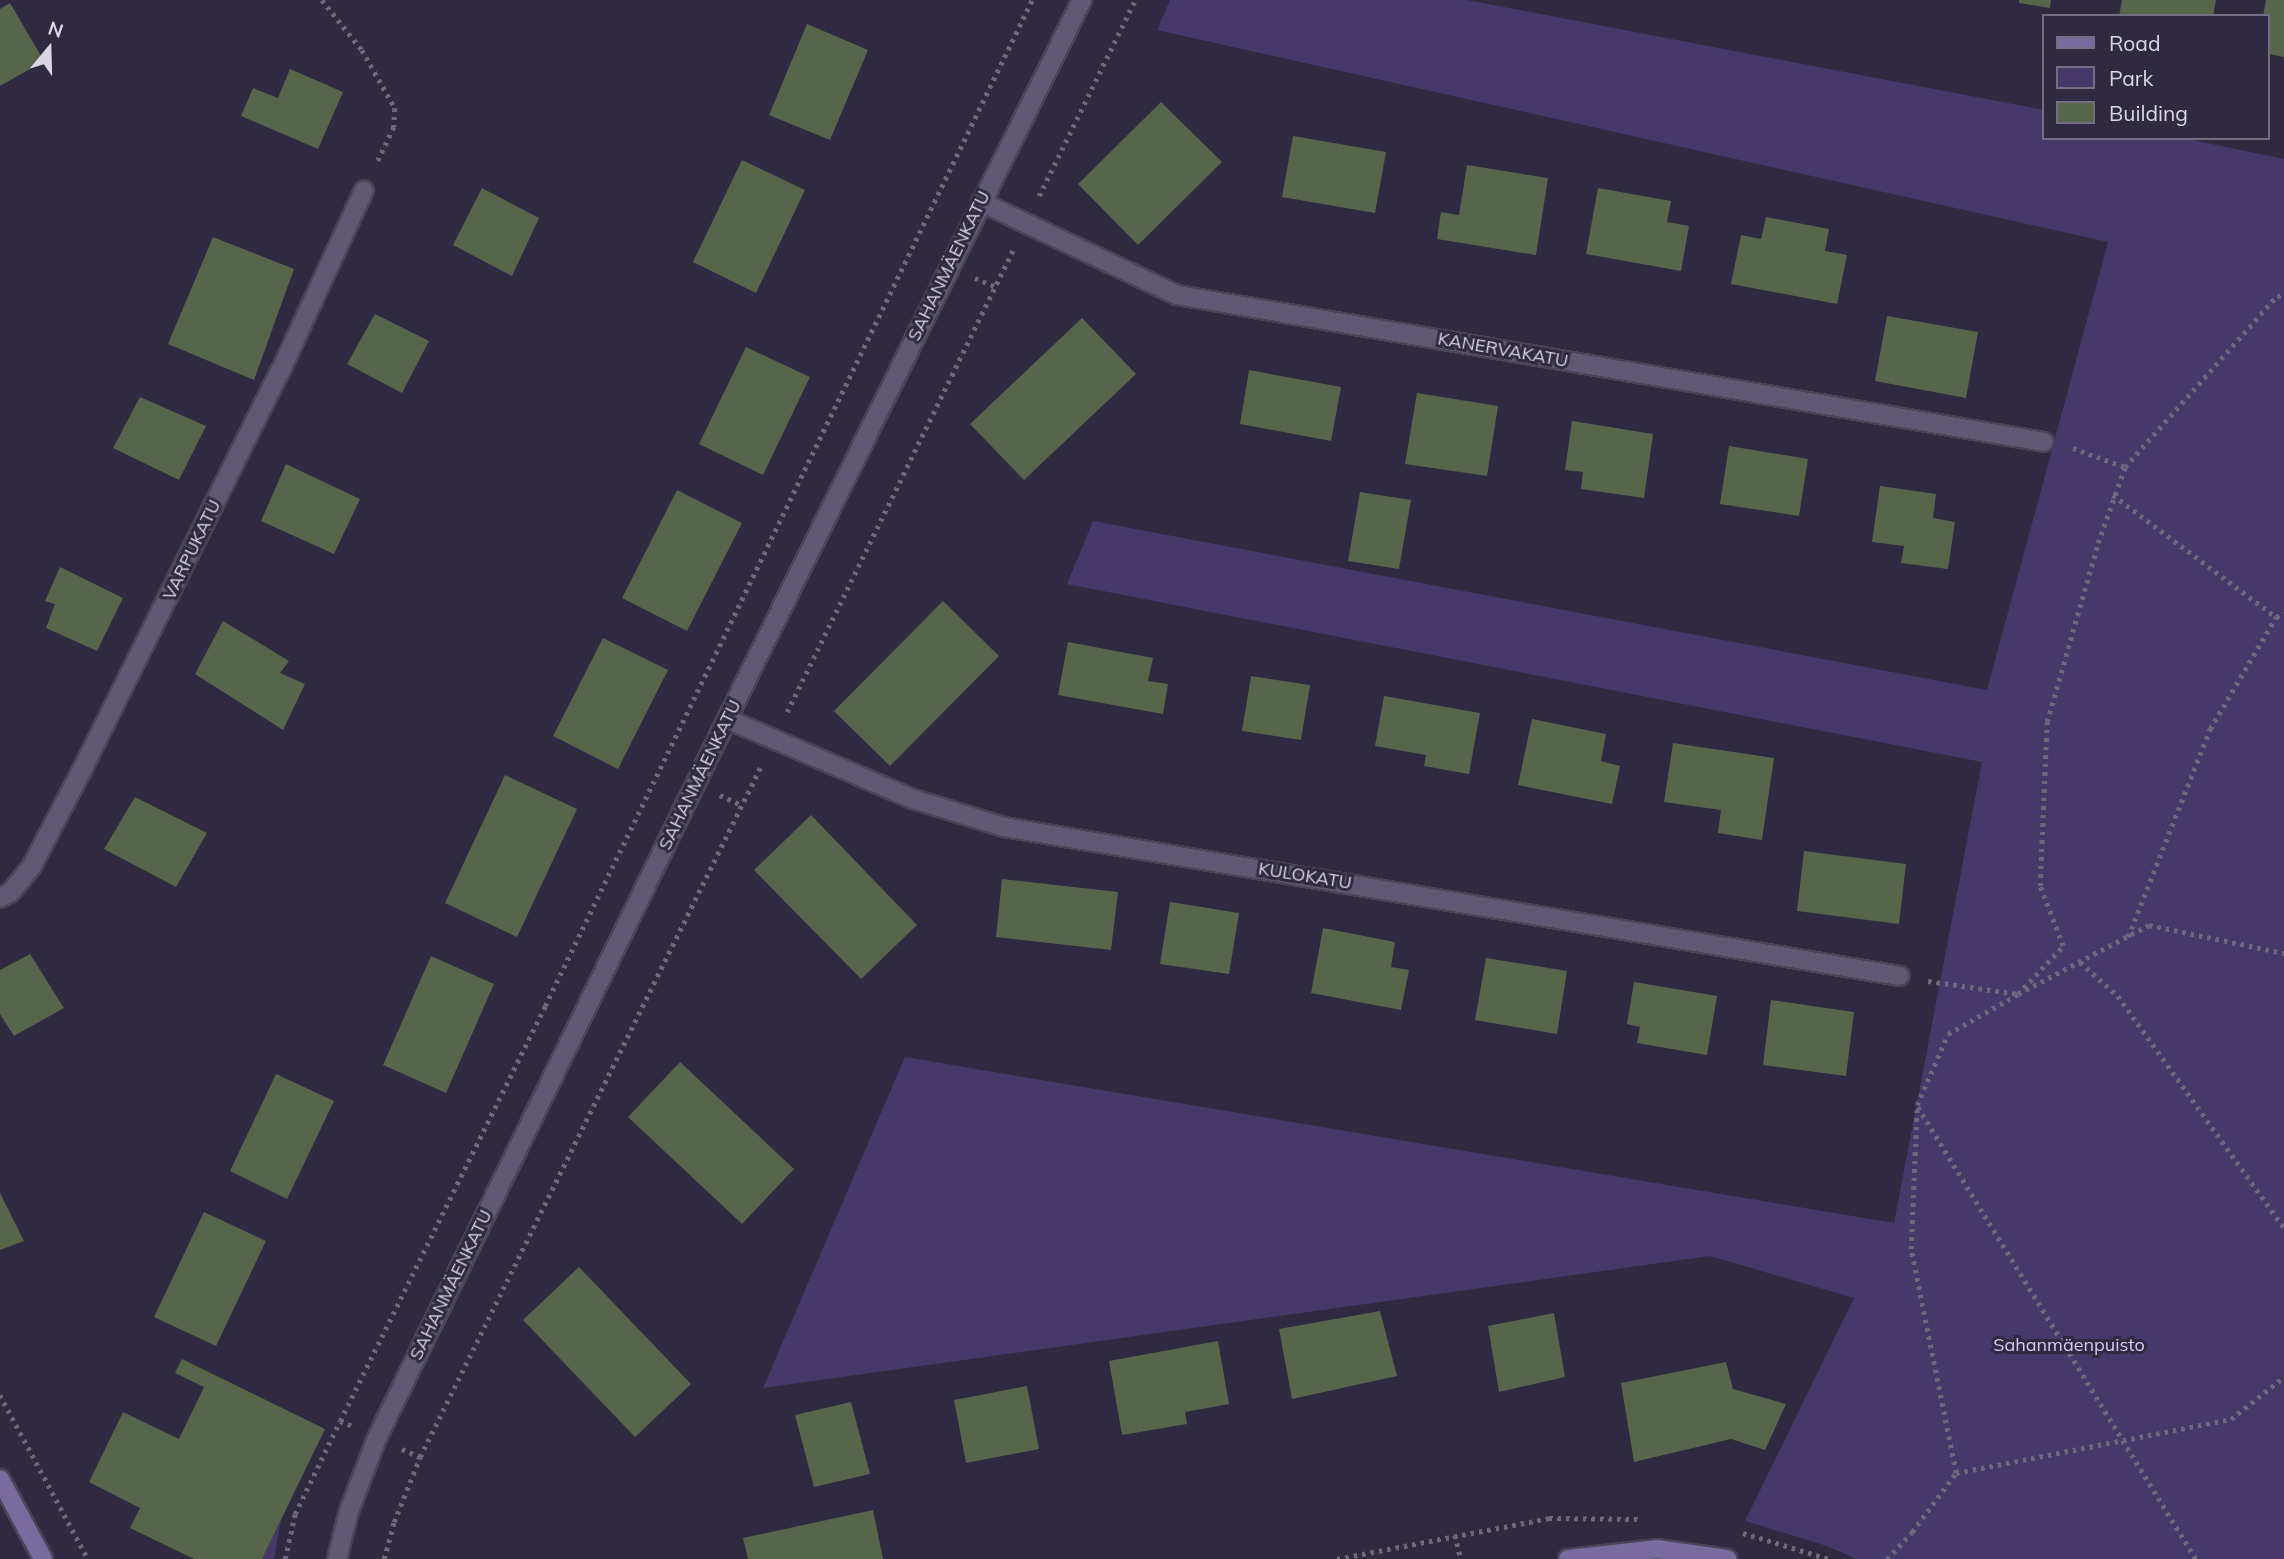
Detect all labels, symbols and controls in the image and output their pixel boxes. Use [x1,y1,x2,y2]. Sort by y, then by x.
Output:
north arrow [14,14,84,84]
legend [2042,14,2270,140]
text: N [45,15,67,43]
text: Road [2109,30,2160,56]
text: Park [2109,65,2153,91]
text: Building [2109,100,2188,126]
street label: SAHANMÄENKATU [903,187,995,345]
street label: KANERVAKATU [1436,328,1570,372]
street label: VARPUKATU [158,496,226,604]
street label: SAHANMÄENKATU [654,696,746,854]
street label: KULOKATU [1257,858,1353,894]
street label: SAHANMÄENKATU [405,1206,497,1364]
park label: Sahanmäenpuisto [1993,1334,2145,1356]

